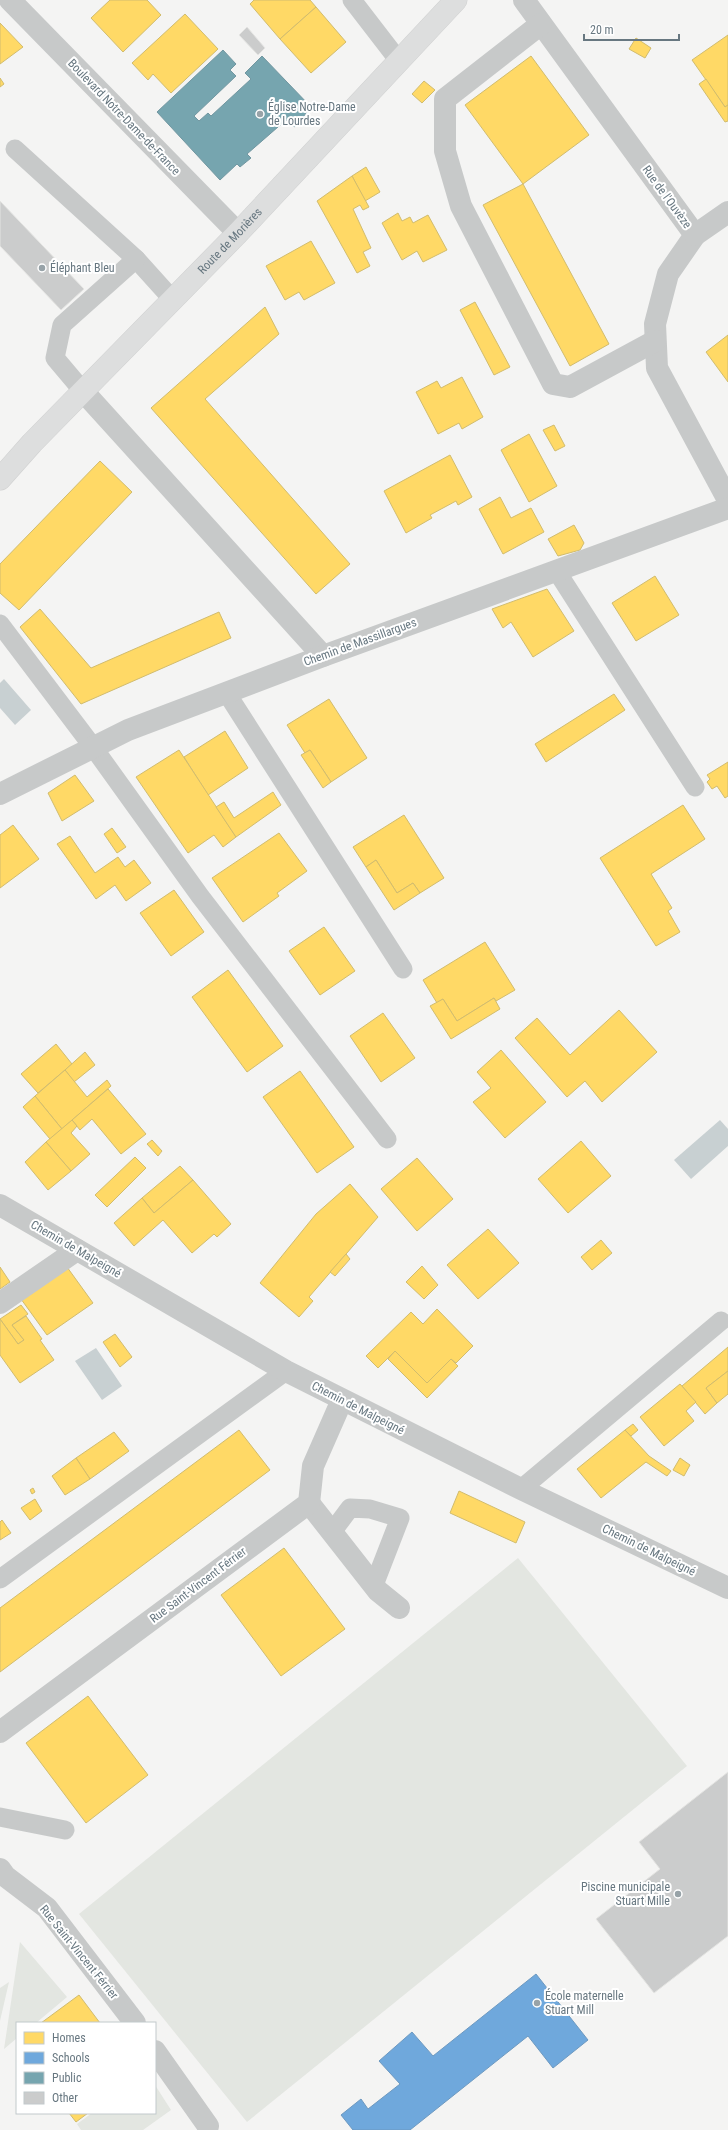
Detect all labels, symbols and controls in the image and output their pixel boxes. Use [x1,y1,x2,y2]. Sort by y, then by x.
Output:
scale bar [584,16,679,42]
text: 20 m [590,23,614,37]
street label: Boulevard Notre-Dame-de-France [65,56,183,178]
place label: Église Notre-Dame de Lourdes [268,99,356,128]
marker: Église Notre-Dame de Lourdes [255,109,265,119]
street label: Rue de l'Ouvèze [640,163,695,231]
street label: Route de Morières [195,205,265,277]
place label: Éléphant Bleu [50,260,115,275]
marker: Éléphant Bleu [37,263,47,273]
street label: Chemin de Massillargues [302,615,418,669]
street label: Chemin de Malpeigné [28,1217,124,1281]
street label: Chemin de Malpeigné [309,1379,407,1438]
street label: Chemin de Malpeigné [600,1521,698,1579]
street label: Rue Saint-Vincent Férrier [147,1544,249,1626]
place label: Piscine municipale Stuart Mille [581,1880,670,1908]
marker: Piscine municipale Stuart Mille [673,1889,683,1899]
street label: Rue Saint-Vincent Férrier [37,1902,121,2002]
place label: École maternelle Stuart Mill [545,1988,624,2017]
marker: École maternelle Stuart Mill [532,1998,542,2008]
legend [16,2022,156,2114]
text: Homes [52,2031,86,2045]
text: Schools [52,2051,90,2065]
text: Public [52,2071,82,2085]
text: Other [52,2091,78,2105]

